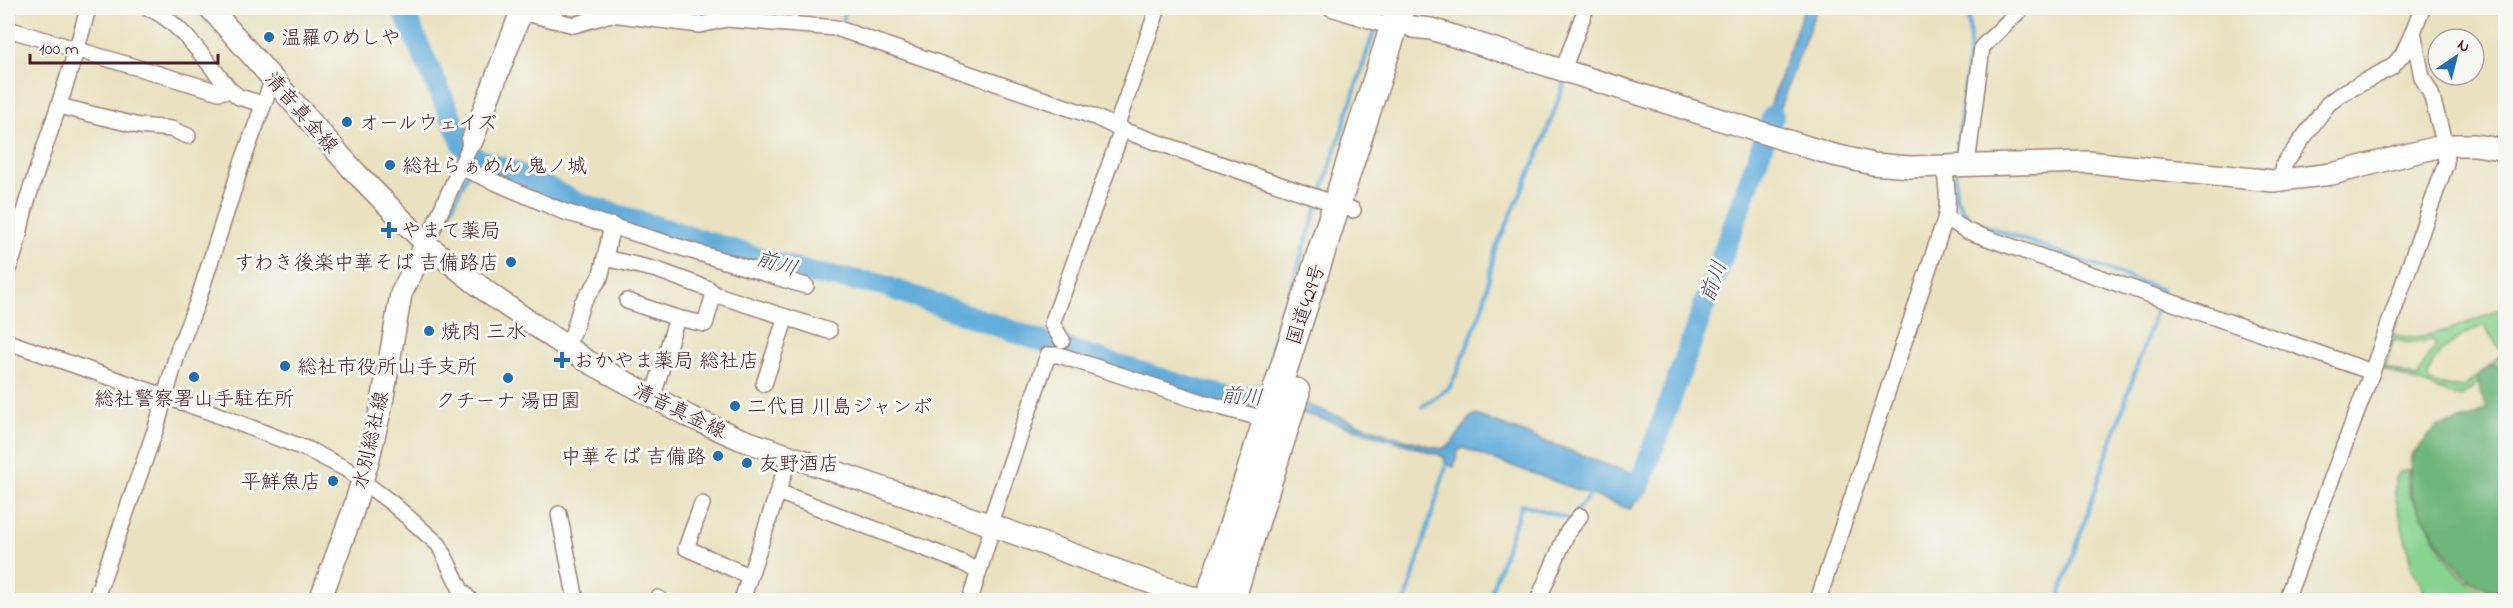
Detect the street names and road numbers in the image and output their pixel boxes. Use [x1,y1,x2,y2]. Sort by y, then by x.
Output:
street label: 清音真金線 [256,66,344,161]
street label: 国道429号 [1281,260,1334,349]
street label: 清音真金線 [628,377,730,447]
street label: 水別総社線 [347,389,398,493]

